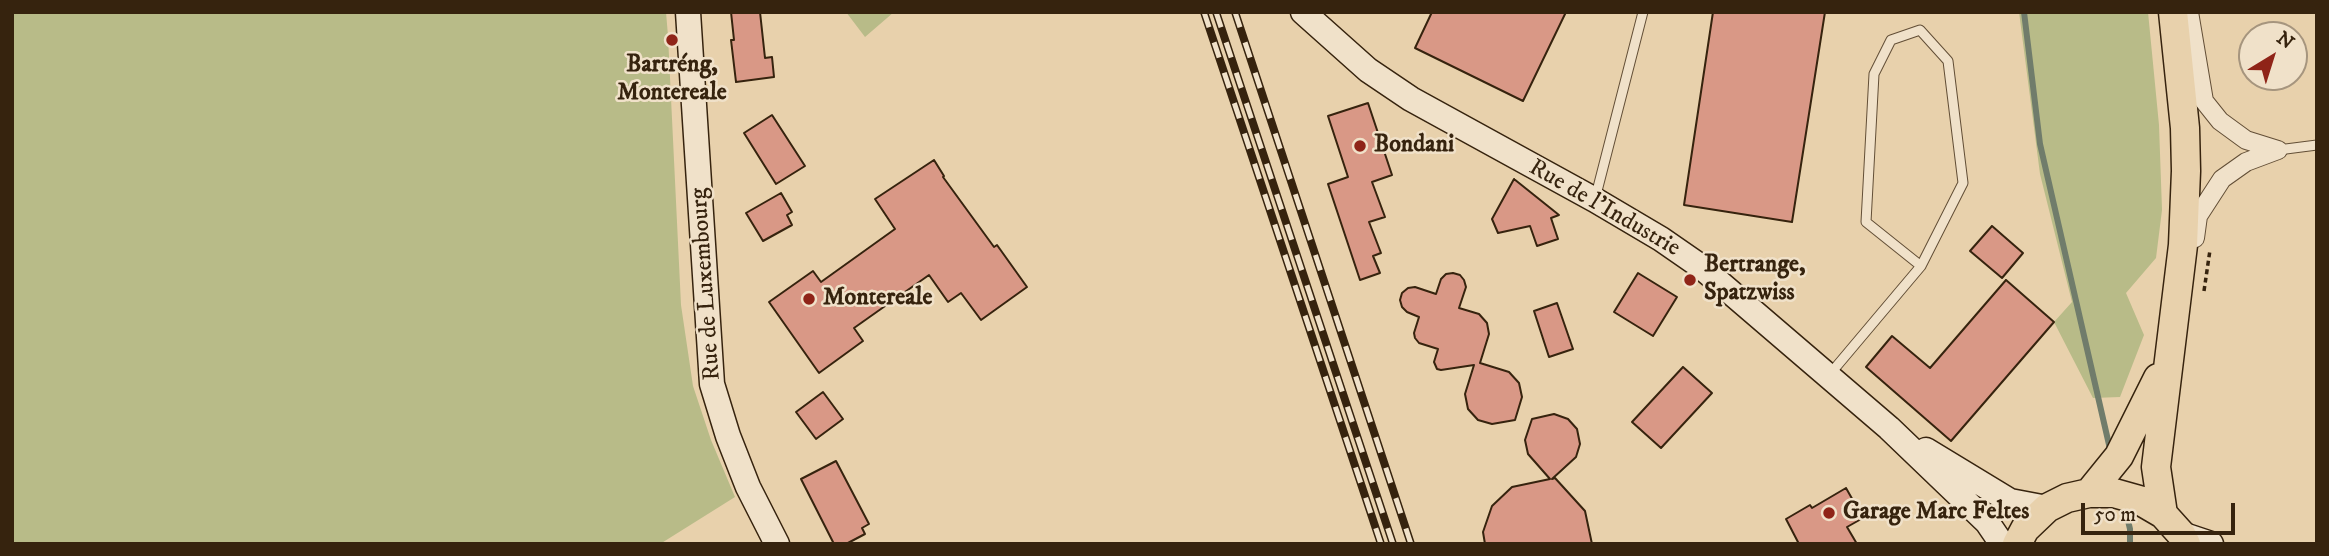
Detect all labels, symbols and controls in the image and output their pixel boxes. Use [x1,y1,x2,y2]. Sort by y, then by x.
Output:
north arrow [2238,21,2308,91]
text: N [2272,27,2298,54]
marker: Bartréng, Montereale [664,32,680,48]
place label: Bartréng, Montereale [617,52,727,108]
place label: Bondani [1374,132,1454,160]
marker: Bondani [1352,138,1368,154]
street label: Rue de l'Industrie [1523,154,1685,264]
street label: Rue de Luxembourg [686,187,728,381]
place label: Bertrange, Spatzwiss [1704,252,1805,308]
marker: Bertrange, Spatzwiss [1682,272,1698,288]
place label: Montereale [823,285,932,313]
marker: Montereale [801,291,817,307]
scale bar [2084,490,2238,534]
place label: Garage Marc Feltes [1843,499,2029,527]
text: 50 m [2094,502,2136,528]
marker: Garage Marc Feltes [1821,505,1837,521]

